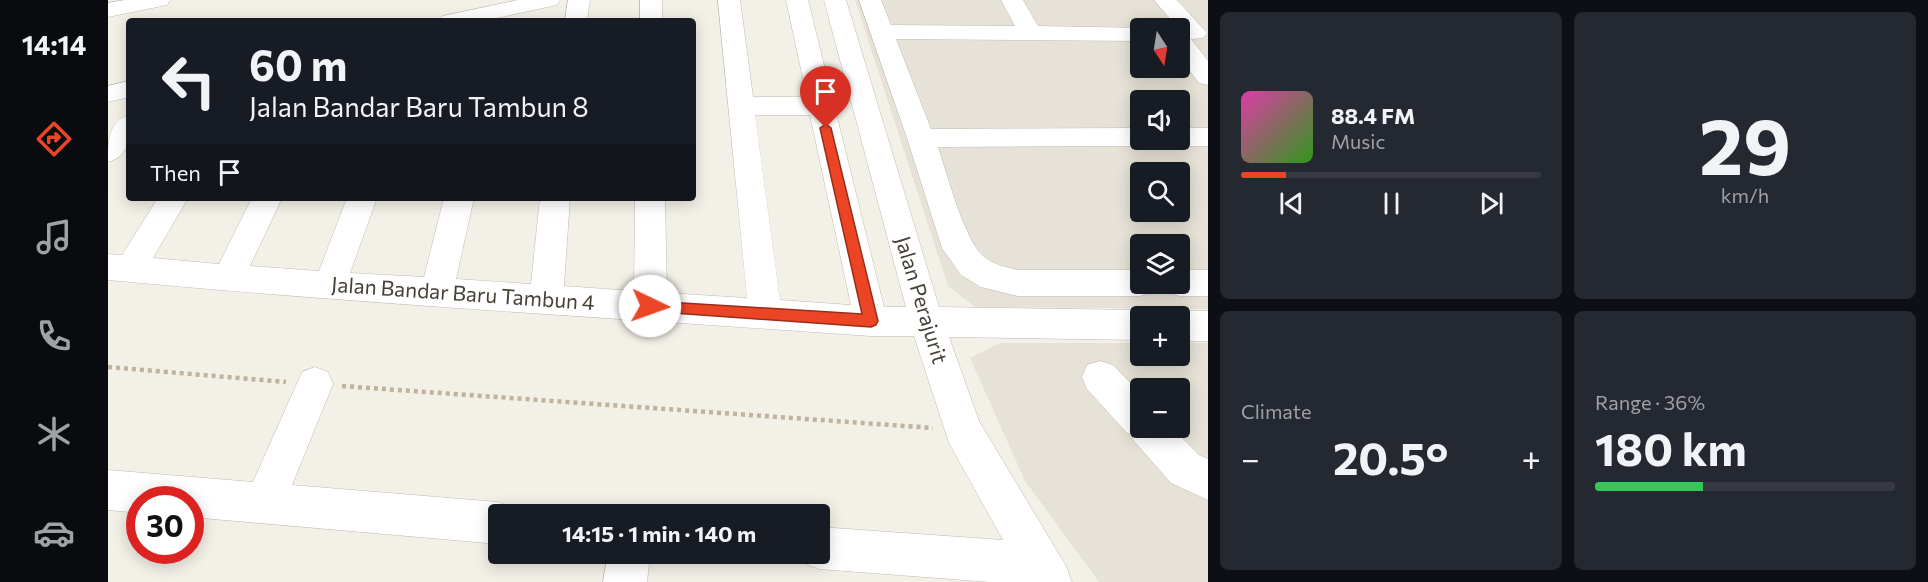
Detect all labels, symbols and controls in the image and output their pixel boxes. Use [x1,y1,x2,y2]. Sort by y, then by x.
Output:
north arrow [1130,18,1190,78]
map controls [1130,18,1190,438]
text: 14:14 [22,28,86,61]
text: 60 m [249,38,348,90]
icon: left [150,42,228,120]
pin [800,66,851,128]
icon: arrive [809,75,842,108]
text: Jalan Bandar Baru Tambun 8 [249,90,589,123]
button: sound [1130,90,1190,150]
text: 29 [1699,96,1791,191]
text: 88.4 FM [1331,102,1415,129]
icon: directions [33,118,75,160]
text: Music [1331,129,1385,153]
icon: arrive [213,156,246,189]
text: Then [150,159,201,186]
button: search [1130,162,1190,222]
text: km/h [1721,183,1769,207]
icon: previous [1275,187,1308,220]
icon: pause [1375,187,1408,220]
icon: next [1475,187,1508,220]
icon: music [33,216,75,258]
street label: Jalan Perajurit [891,233,954,366]
button: layers [1130,234,1190,294]
street label: Jalan Bandar Baru Tambun 4 [331,271,596,314]
position arrow [618,274,682,338]
button: + [1130,306,1190,366]
icon: phone [33,315,75,357]
button: − [1130,378,1190,438]
text: Range · 36% [1595,390,1705,414]
text: Climate [1241,399,1311,423]
icon: climate [33,413,75,455]
text: 180 km [1595,420,1747,475]
text: 20.5° [1333,429,1448,484]
text: − [1241,437,1260,478]
text: + [1522,437,1541,478]
speed limit sign: 30 [126,486,204,564]
icon: car [33,512,75,554]
text: 14:15 · 1 min · 140 m [562,520,756,547]

